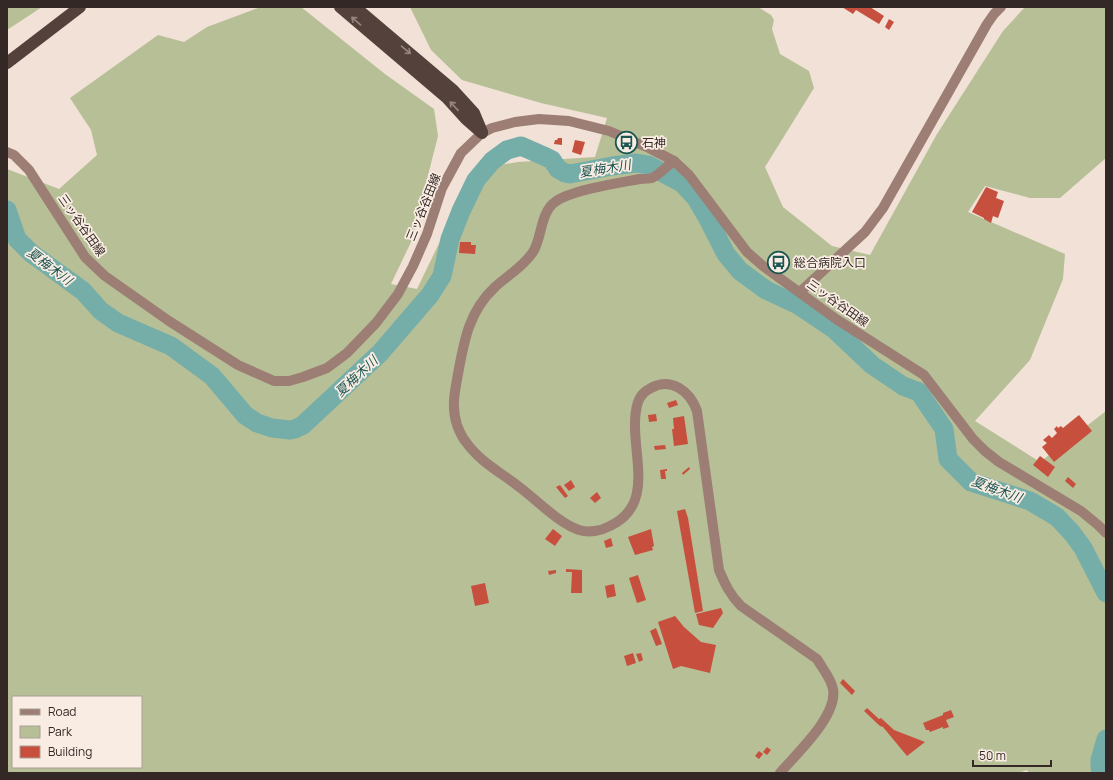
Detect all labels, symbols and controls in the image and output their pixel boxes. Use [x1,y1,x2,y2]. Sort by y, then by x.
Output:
one-way arrow [351,16,361,25]
one-way arrow [400,46,411,55]
one-way arrow [449,101,459,111]
bus stop icon: 石神 [614,129,640,155]
place label: 石神 [642,134,666,151]
water label: 夏梅木川 [578,155,634,181]
street label: 三ッ谷谷田線 [402,170,444,244]
street label: 三ッ谷谷田線 [54,191,110,259]
water label: 夏梅木川 [24,243,78,290]
bus stop icon: 総合病院入口 [766,249,792,275]
place label: 総合病院入口 [794,254,866,271]
street label: 三ッ谷谷田線 [804,275,872,331]
water label: 夏梅木川 [331,350,383,400]
water label: 夏梅木川 [969,472,1026,507]
legend [12,696,142,768]
text: Road [48,703,76,720]
text: Park [48,723,73,740]
scale bar [973,742,1051,768]
text: Building [48,743,92,760]
text: 50 m [979,747,1006,764]

